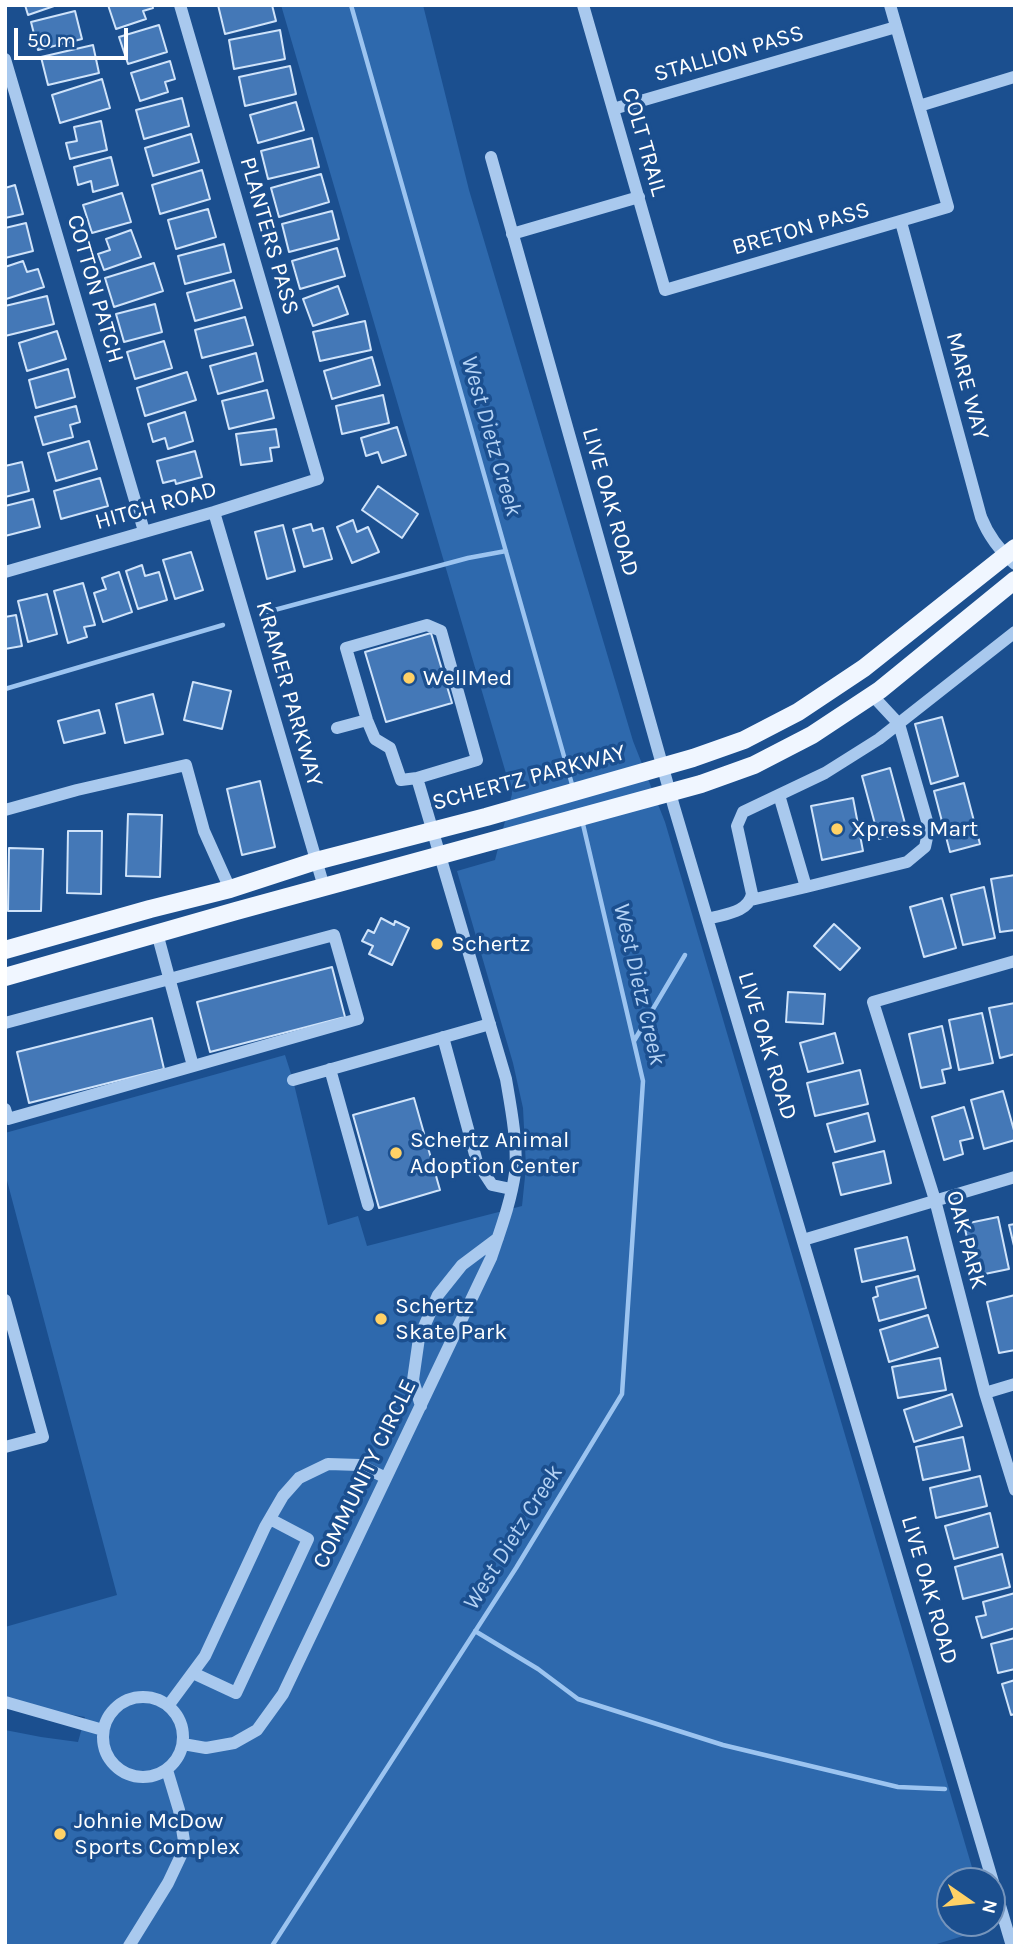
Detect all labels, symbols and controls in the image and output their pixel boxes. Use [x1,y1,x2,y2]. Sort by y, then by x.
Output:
scale bar [18,14,131,58]
street label: STALLION PASS [651,19,807,89]
text: 50 m [27,28,76,52]
street label: COLT TRAIL [615,85,673,199]
street label: PLANTERS PASS [233,154,305,318]
street label: BRETON PASS [729,196,873,262]
street label: COTTON PATCH [61,212,129,366]
street label: MARE WAY [939,329,995,443]
water label: West Dietz Creek [454,352,528,520]
street label: LIVE OAK ROAD [576,424,644,580]
street label: HITCH ROAD [92,475,220,537]
street label: KRAMER PARKWAY [249,598,329,790]
place label: WellMed [423,664,512,692]
marker: WellMed [401,670,417,686]
street label: SCHERTZ PARKWAY [429,739,629,817]
place label: Xpress Mart [851,815,978,843]
marker: Xpress Mart [829,821,845,837]
water label: West Dietz Creek [606,900,672,1068]
place label: Schertz [451,930,530,958]
marker: Schertz [429,936,445,952]
street label: LIVE OAK ROAD [731,969,803,1123]
place label: Schertz Animal Adoption Center [410,1126,579,1180]
marker: Schertz Animal Adoption Center [388,1145,404,1161]
street label: OAK PARK [940,1188,992,1292]
place label: Schertz Skate Park [395,1292,507,1346]
marker: Schertz Skate Park [373,1311,389,1327]
street label: COMMUNITY CIRCLE [307,1375,423,1573]
water label: West Dietz Creek [457,1460,569,1616]
street label: LIVE OAK ROAD [895,1512,963,1668]
place label: Johnie McDow Sports Complex [74,1807,240,1861]
marker: Johnie McDow Sports Complex [52,1826,68,1842]
north arrow [936,1867,1006,1937]
text: N [977,1897,1002,1916]

